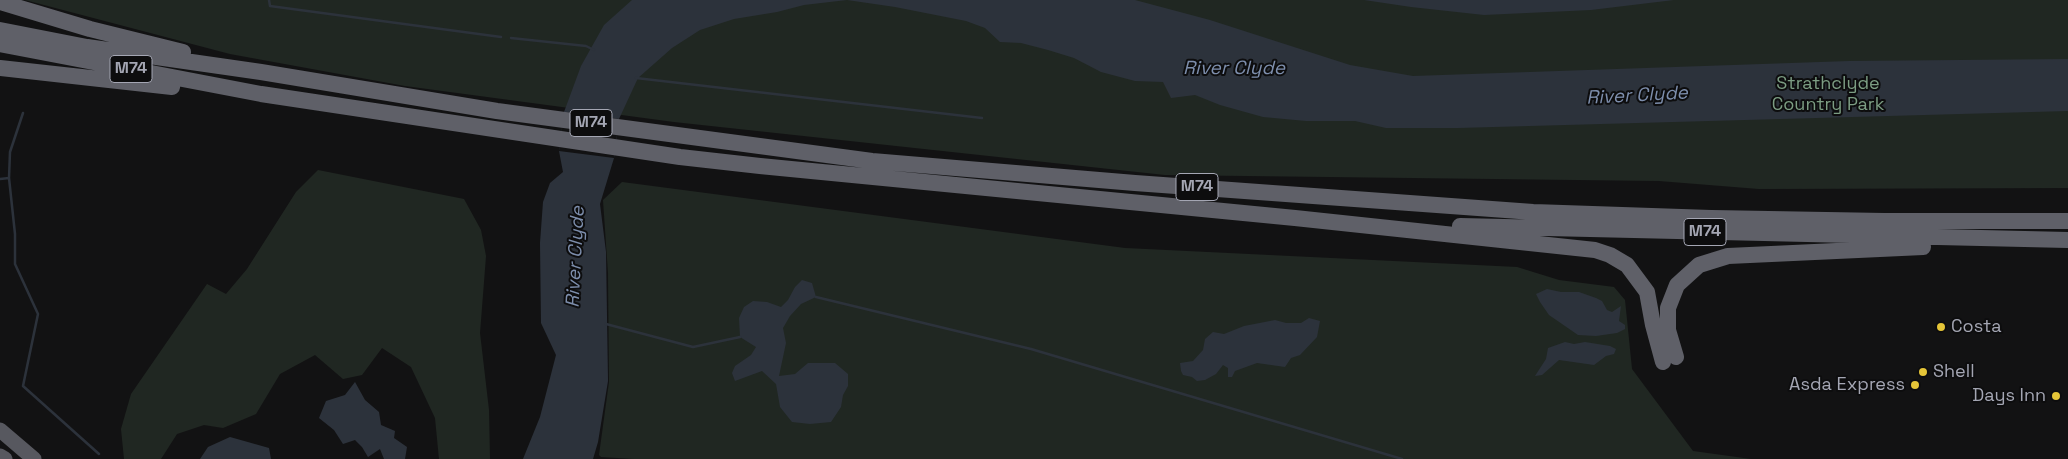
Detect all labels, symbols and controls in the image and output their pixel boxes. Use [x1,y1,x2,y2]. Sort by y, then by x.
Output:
road number: M74 [110,56,152,82]
water label: River Clyde [1183,58,1285,80]
park label: Strathclyde Country Park [1772,73,1884,116]
water label: River Clyde [1586,82,1688,110]
road number: M74 [570,110,612,136]
road number: M74 [1176,173,1218,200]
water label: River Clyde [562,206,590,308]
road number: M74 [1684,218,1726,246]
place label: Costa [1951,316,2002,338]
marker: Costa [1935,321,1947,333]
place label: Shell [1933,361,1975,383]
marker: Shell [1917,366,1929,378]
place label: Asda Express [1789,374,1905,396]
marker: Asda Express [1909,379,1921,391]
place label: Days Inn [1972,385,2046,407]
marker: Days Inn [2050,390,2062,402]

